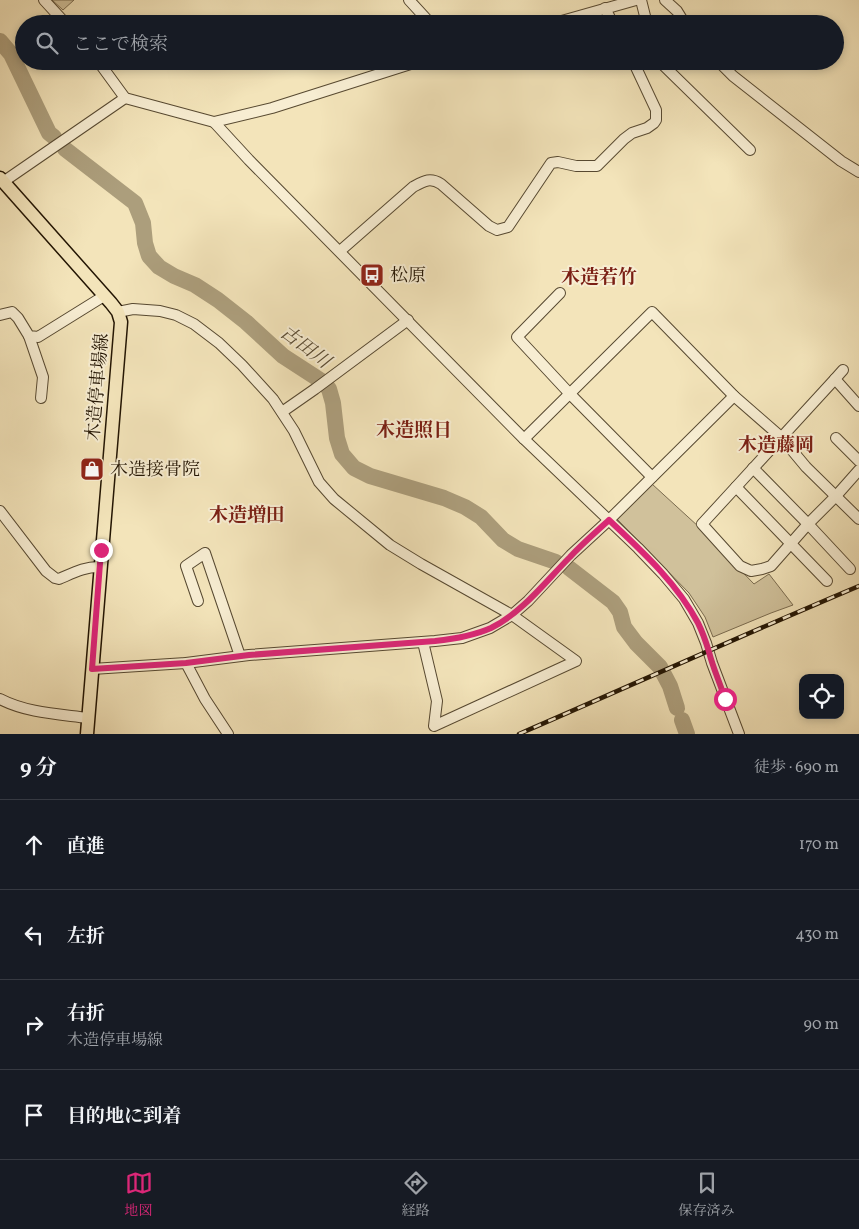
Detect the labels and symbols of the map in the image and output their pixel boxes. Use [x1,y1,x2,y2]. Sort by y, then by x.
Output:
bus stop icon: 松原 [359,262,385,288]
place label: 松原 [390,264,426,289]
district label: 木造若竹 [561,265,637,291]
water label: 古田川 [274,320,337,376]
street label: 木造停車場線 [81,332,116,442]
district label: 木造照日 [376,418,452,444]
district label: 木造藤岡 [738,433,814,459]
shop icon: 木造接骨院 [79,456,105,482]
place label: 木造接骨院 [110,458,200,483]
district label: 木造増田 [209,503,285,529]
route end [90,539,113,562]
route start [714,688,737,711]

